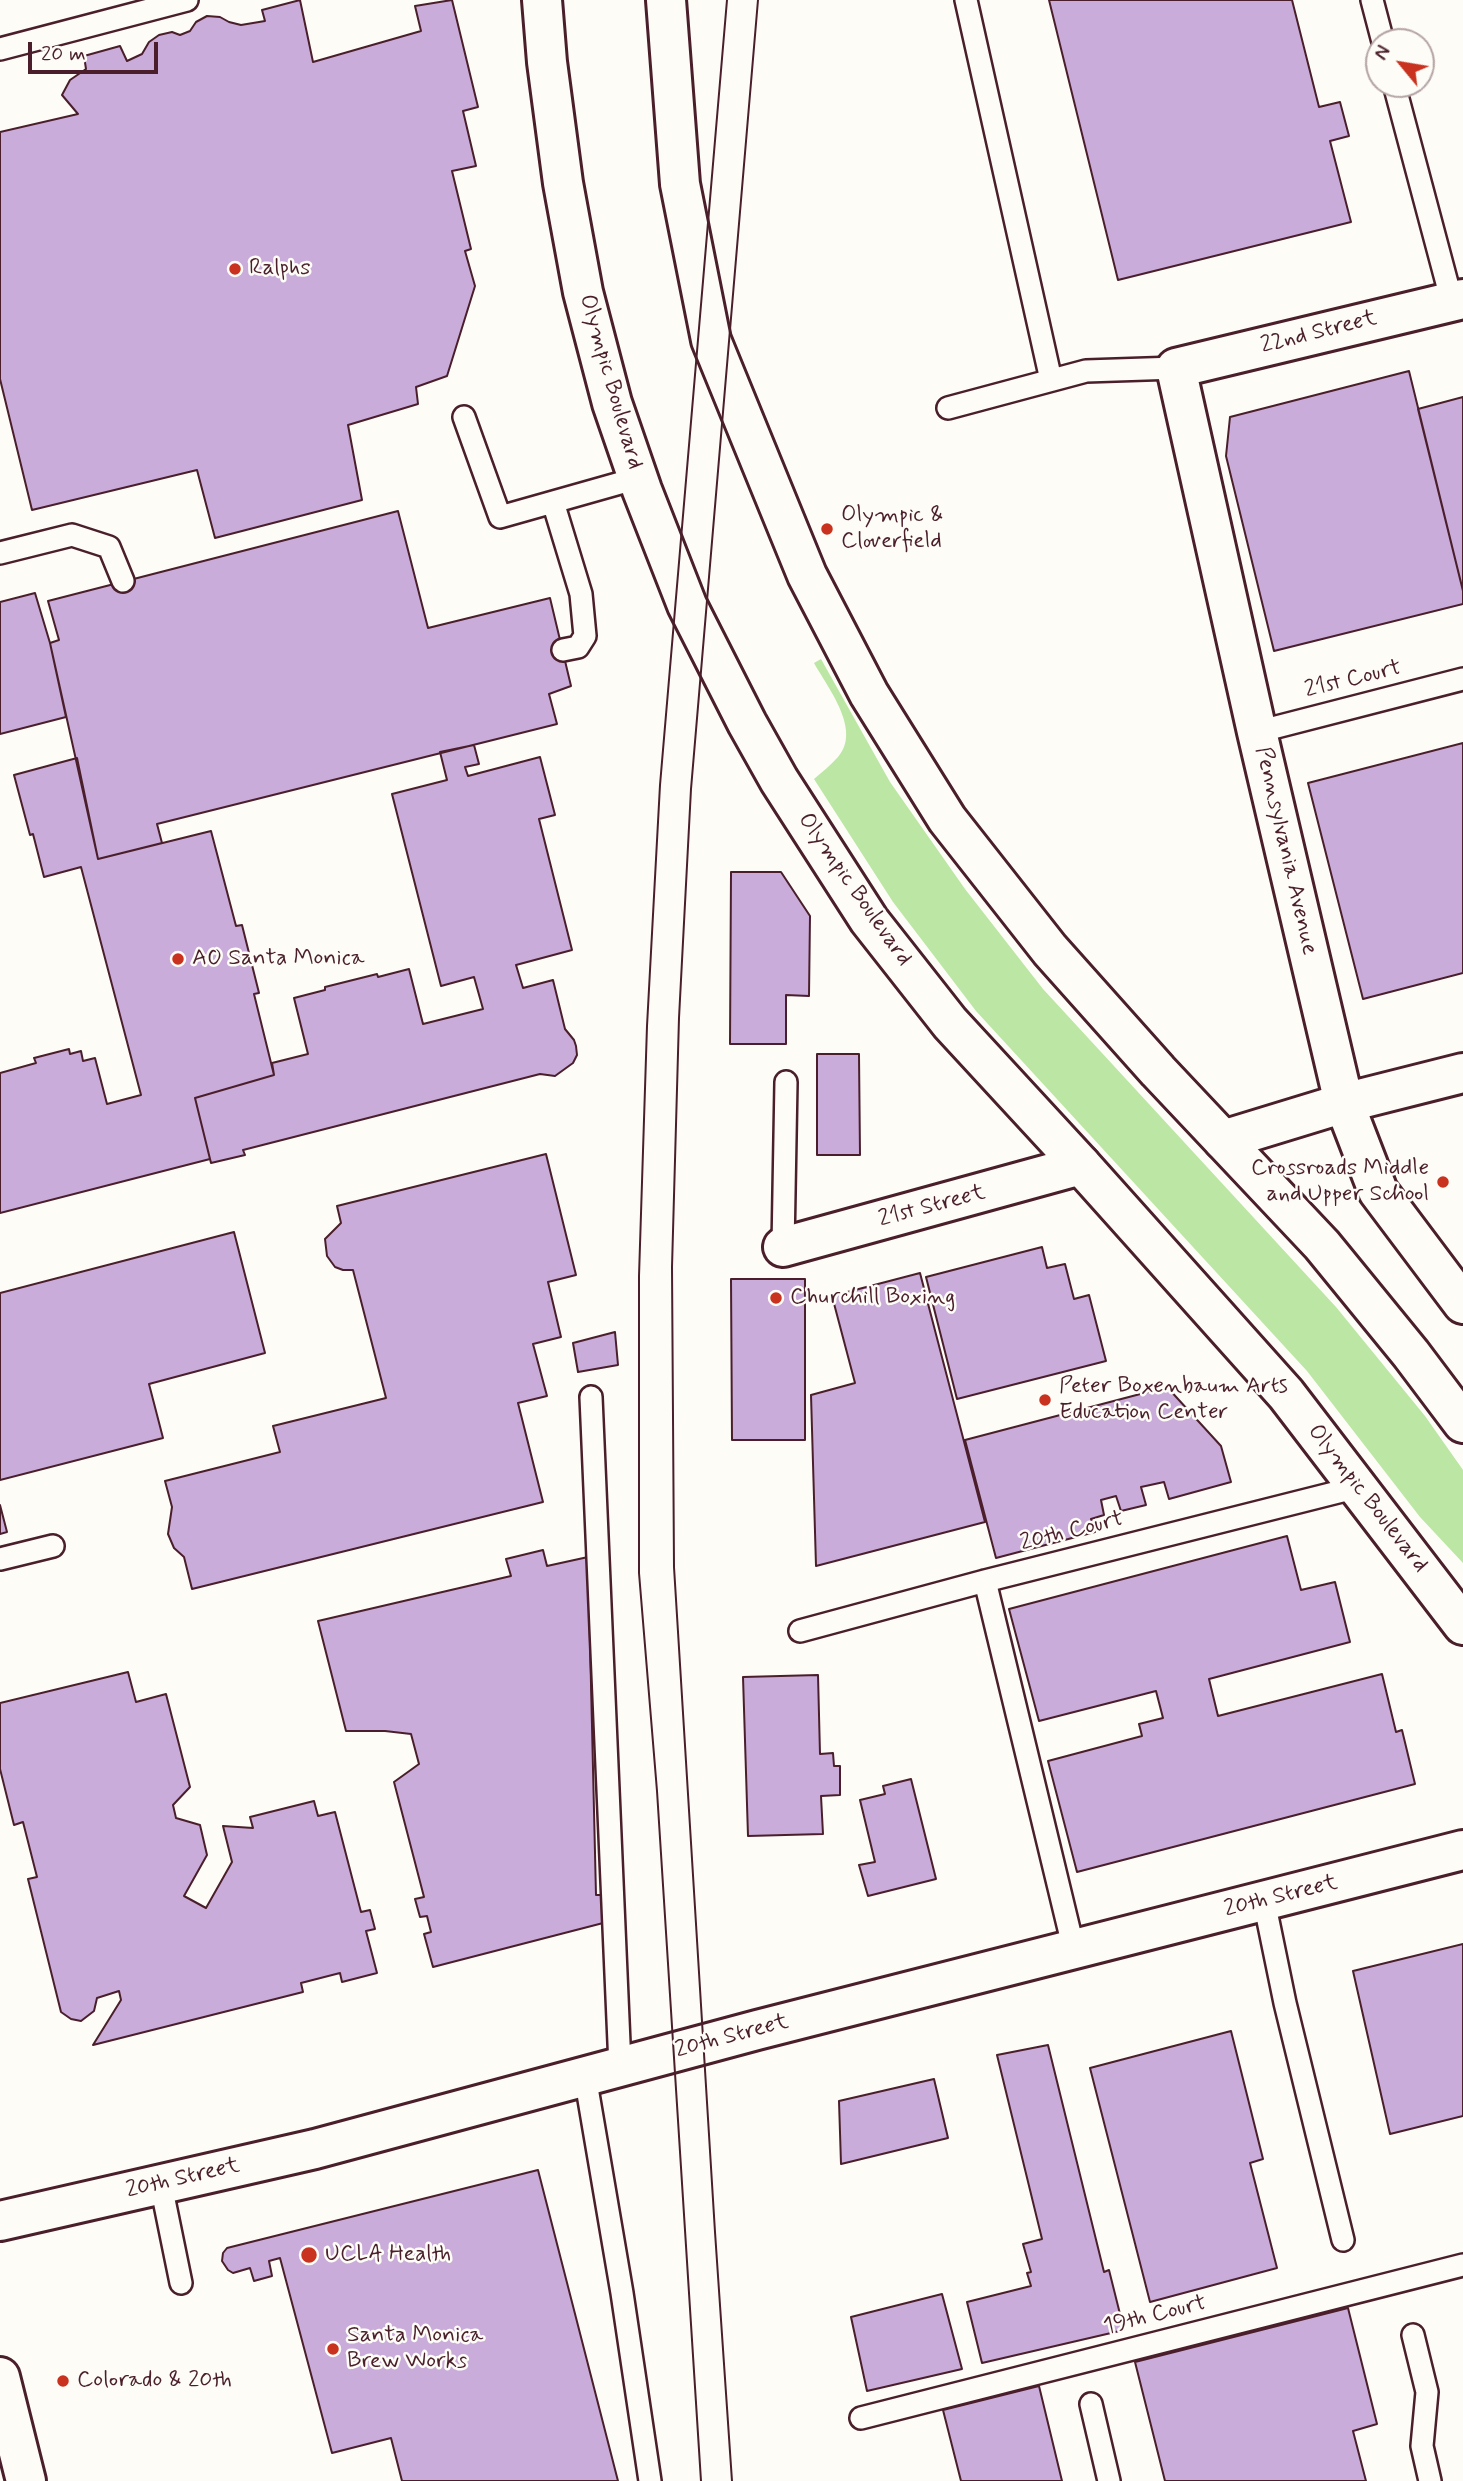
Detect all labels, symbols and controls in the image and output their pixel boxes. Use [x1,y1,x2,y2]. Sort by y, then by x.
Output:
scale bar [32,28,161,72]
north arrow [1365,28,1435,98]
text: 20 m [41,40,86,68]
text: N [1369,42,1397,65]
place label: Ralphs [249,255,311,283]
marker: Ralphs [227,261,243,277]
street label: Olympic Boulevard [572,291,648,473]
street label: 22nd Street [1258,305,1380,361]
place label: Olympic & Cloverfield [841,502,943,556]
marker: Olympic & Cloverfield [819,521,835,537]
street label: 21st Court [1302,655,1404,705]
street label: Pennsylvania Avenue [1248,744,1322,958]
street label: Olympic Boulevard [791,808,917,972]
place label: AO Santa Monica [192,945,365,973]
marker: AO Santa Monica [170,951,186,967]
place label: Crossroads Middle and Upper School [1251,1155,1429,1209]
marker: Crossroads Middle and Upper School [1435,1174,1451,1190]
street label: 21st Street [876,1180,988,1234]
place label: Churchill Boxing [790,1284,955,1312]
marker: Churchill Boxing [768,1290,784,1306]
place label: Peter Boxenbaum Arts Education Center [1059,1373,1288,1427]
marker: Peter Boxenbaum Arts Education Center [1037,1392,1053,1408]
street label: Olympic Boulevard [1301,1419,1433,1579]
street label: 20th Court [1018,1506,1126,1558]
street label: 20th Street [1221,1870,1341,1924]
street label: 20th Street [672,2009,792,2065]
street label: 20th Street [123,2153,243,2205]
place label: UCLA Health [325,2241,451,2269]
marker: UCLA Health [299,2245,319,2265]
street label: 19th Court [1101,2290,1209,2342]
place label: Santa Monica Brew Works [347,2322,483,2376]
marker: Santa Monica Brew Works [325,2341,341,2357]
place label: Colorado & 20th [77,2367,232,2395]
marker: Colorado & 20th [55,2373,71,2389]

